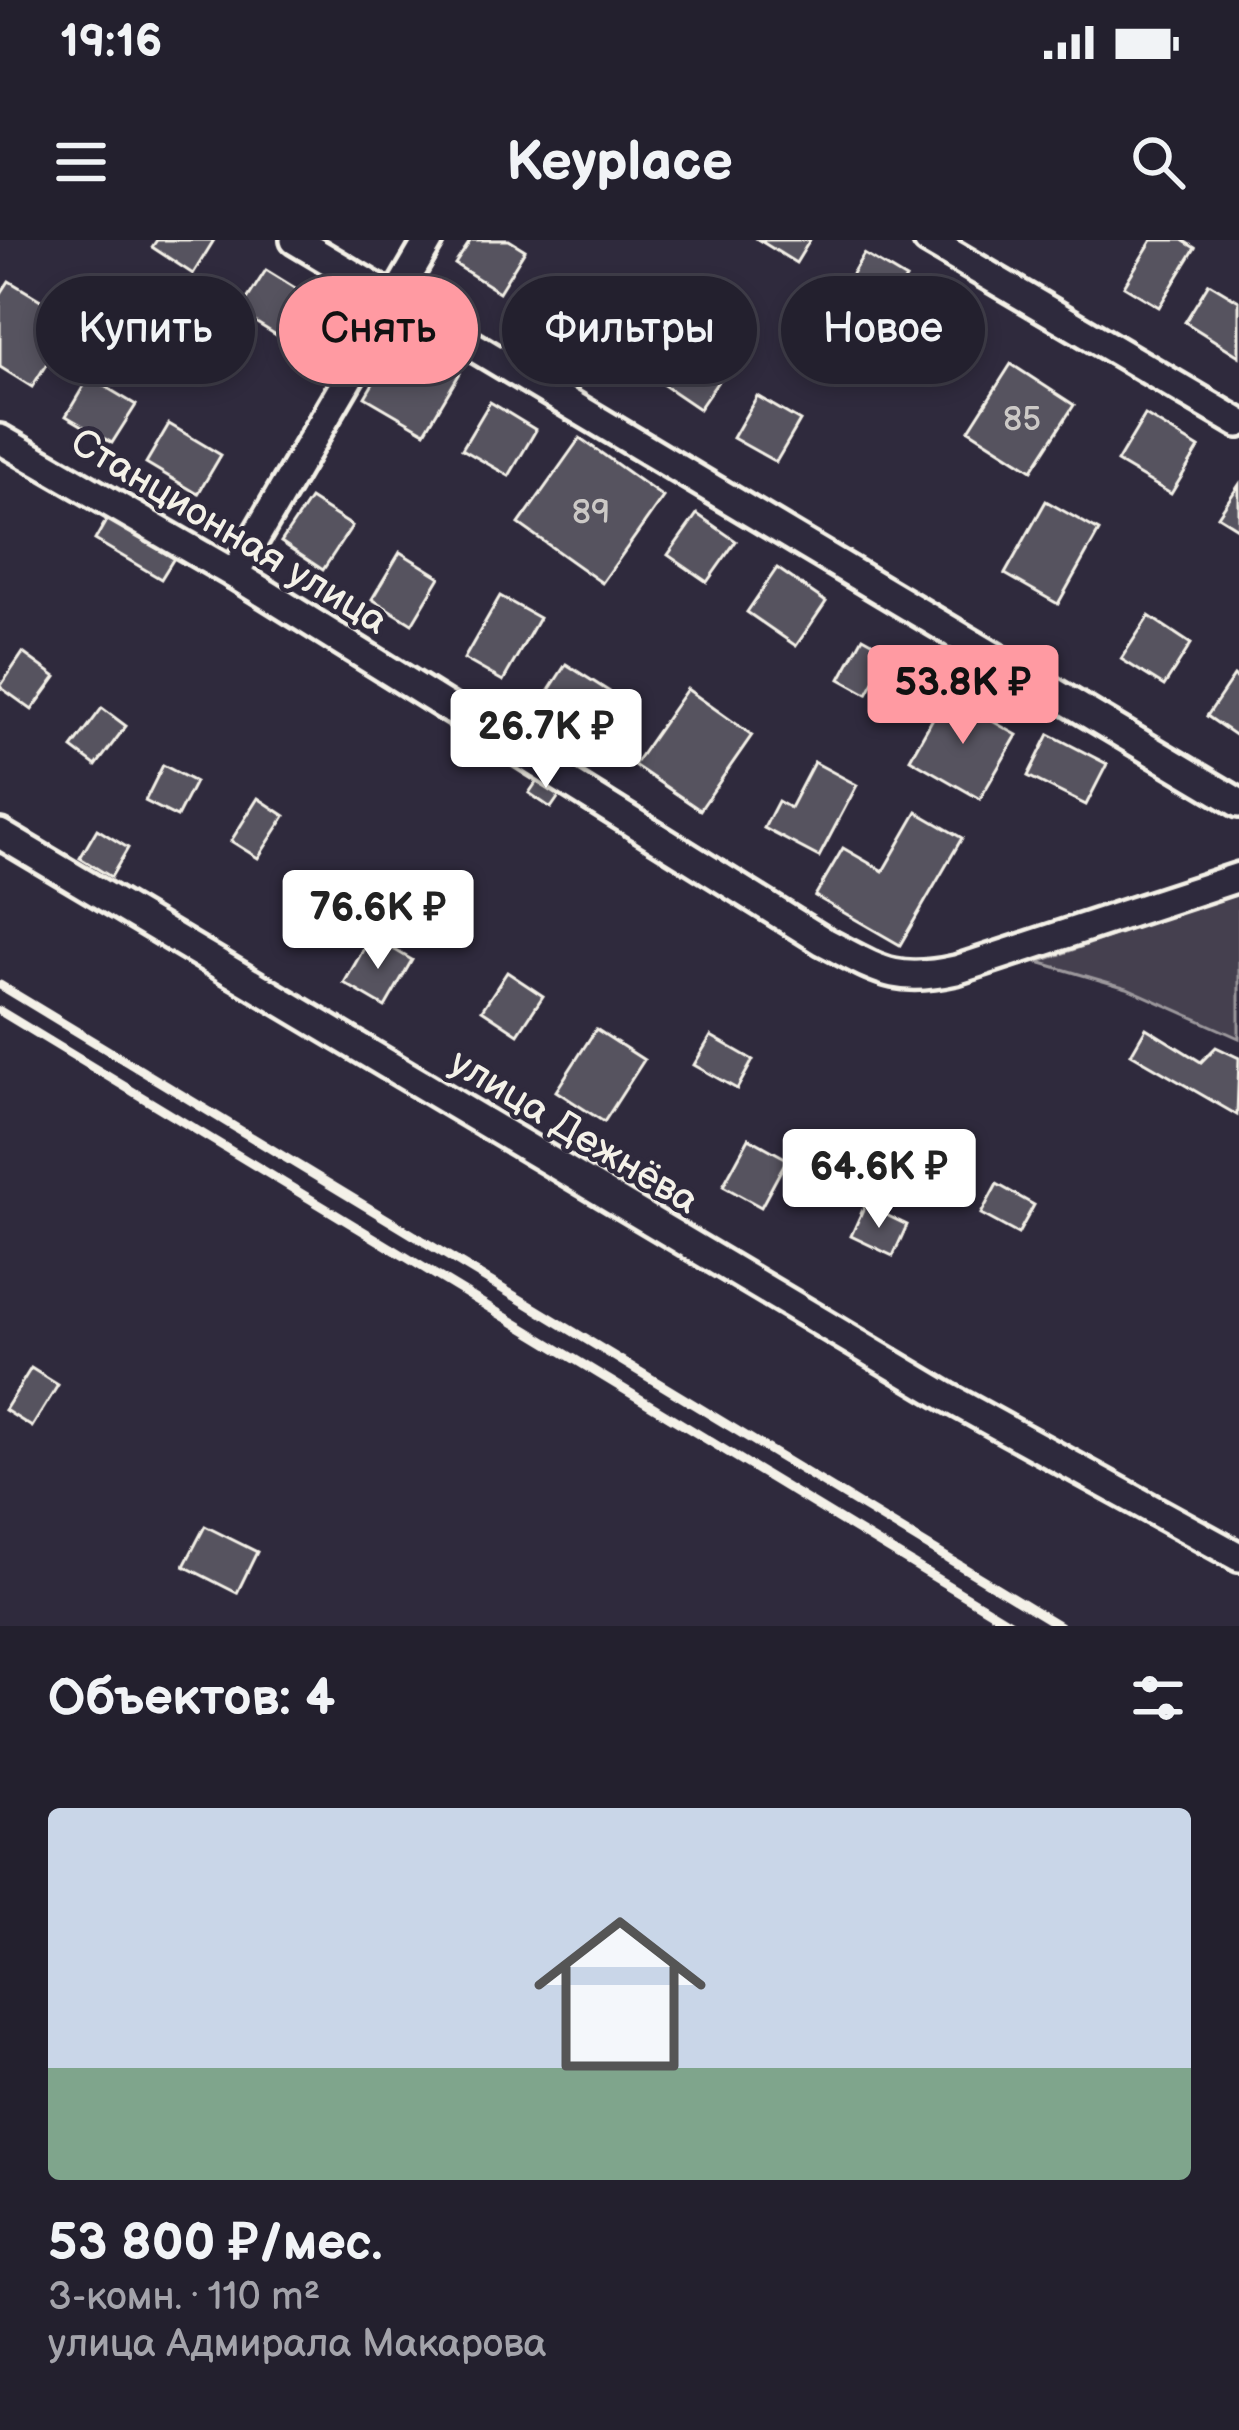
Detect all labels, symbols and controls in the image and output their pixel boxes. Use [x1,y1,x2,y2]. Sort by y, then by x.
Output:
text: 19:16 [60,15,162,70]
icon: menu [48,129,114,195]
icon: search [1125,129,1191,195]
text: Keyplace [506,130,733,195]
chip: Купить [36,276,255,384]
chip: Снять [279,276,478,384]
chip: Фильтры [502,276,757,384]
chip: Новое [781,276,985,384]
house number: 85 [1003,400,1041,440]
street label: Станционная улица [62,419,396,645]
house number: 89 [572,493,610,533]
pin: 53.8K ₽ [852,645,1074,747]
text: 53.8K ₽ [894,660,1032,707]
pin: 26.7K ₽ [435,689,657,791]
text: 26.7K ₽ [478,704,614,751]
pin: 76.6K ₽ [267,870,489,972]
text: 76.6K ₽ [310,885,446,932]
street label: улица Дежнёва [441,1039,707,1225]
pin: 64.6K ₽ [768,1129,990,1231]
text: 64.6K ₽ [810,1144,948,1191]
icon: filters [1125,1665,1191,1731]
text: Объектов: 4 [48,1668,335,1729]
icon: home [512,1886,728,2102]
text: 53 800 ₽/мес. [48,2213,382,2274]
text: 3-комн. · 110 m² [48,2274,320,2321]
text: улица Адмирала Макарова [48,2321,547,2368]

